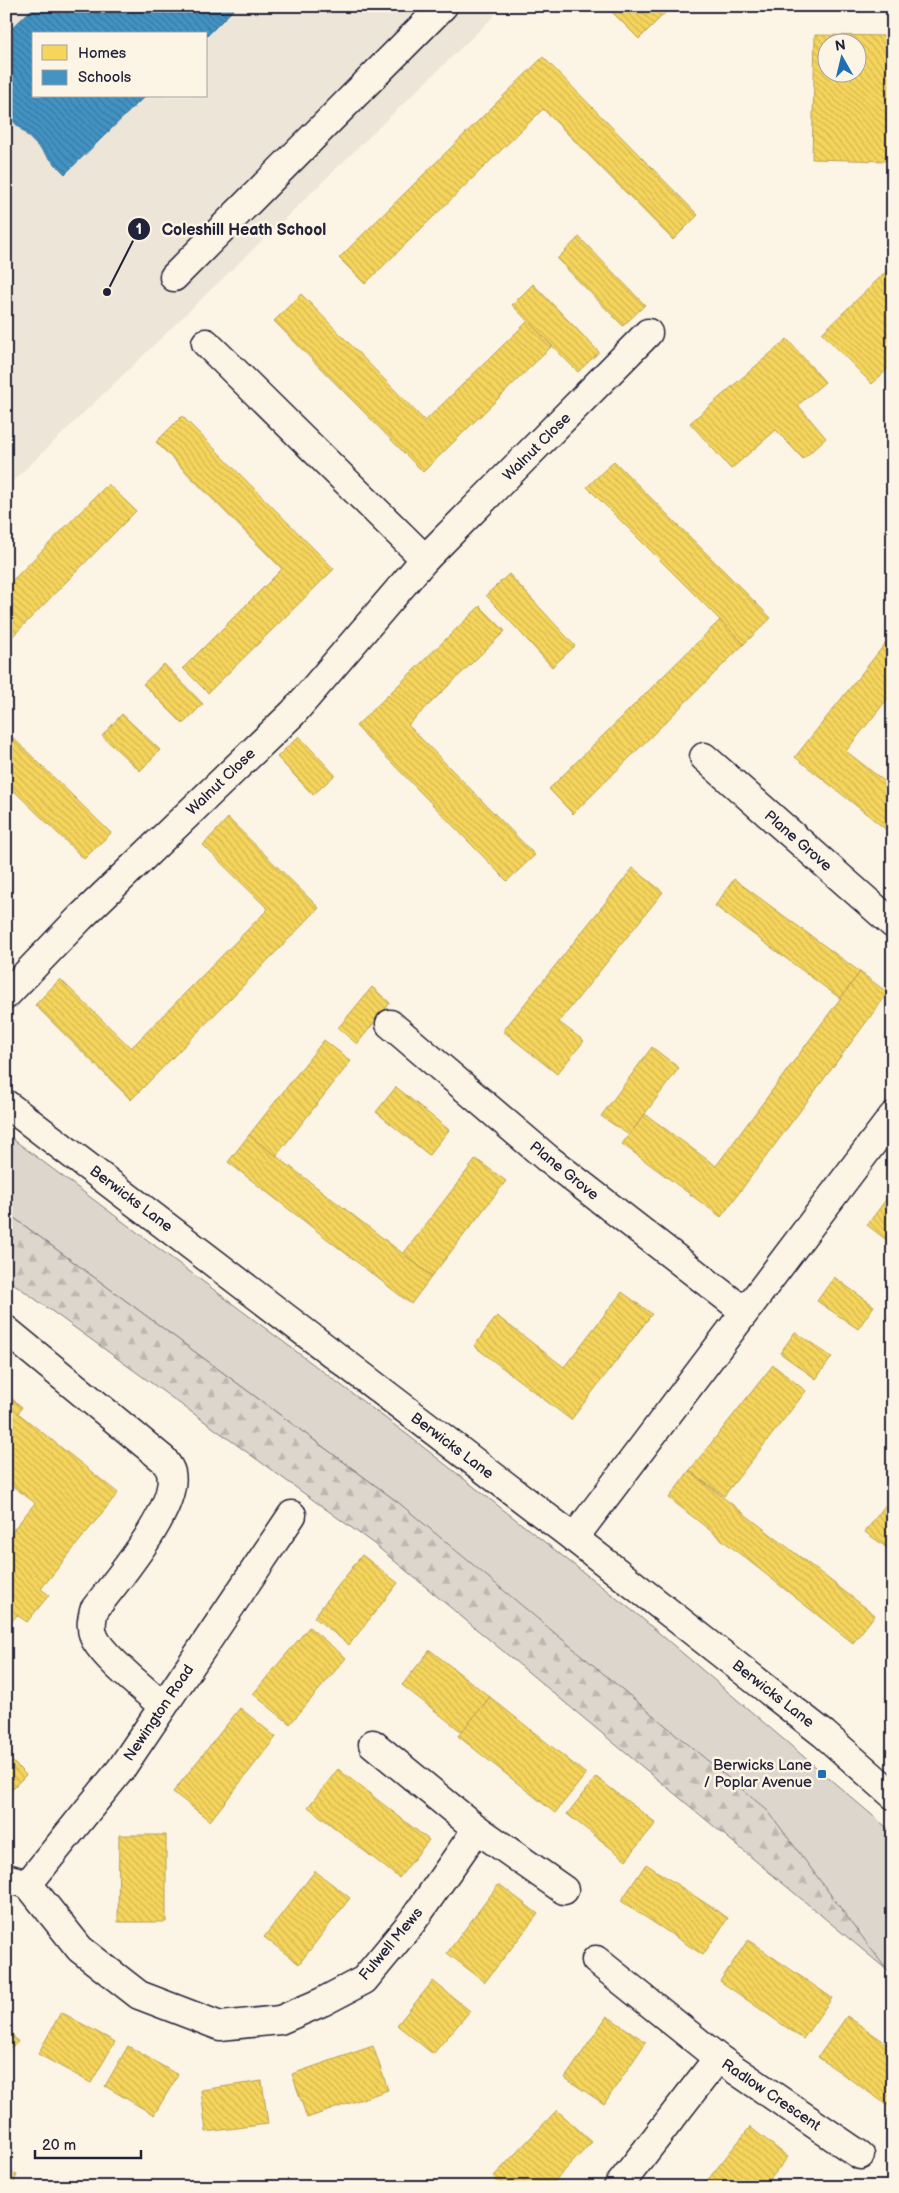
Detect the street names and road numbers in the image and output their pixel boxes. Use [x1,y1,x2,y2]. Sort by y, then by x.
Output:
street label: Walnut Close [499,409,575,485]
street label: Walnut Close [182,744,260,820]
street label: Plane Grove [760,807,836,876]
street label: Plane Grove [526,1137,602,1205]
street label: Berwicks Lane [86,1162,176,1236]
street label: Berwicks Lane [407,1409,497,1483]
street label: Berwicks Lane [728,1656,818,1732]
street label: Newington Road [120,1661,198,1765]
street label: Fulwell Mews [355,1903,427,1984]
street label: Radlow Crescent [718,2055,825,2135]

